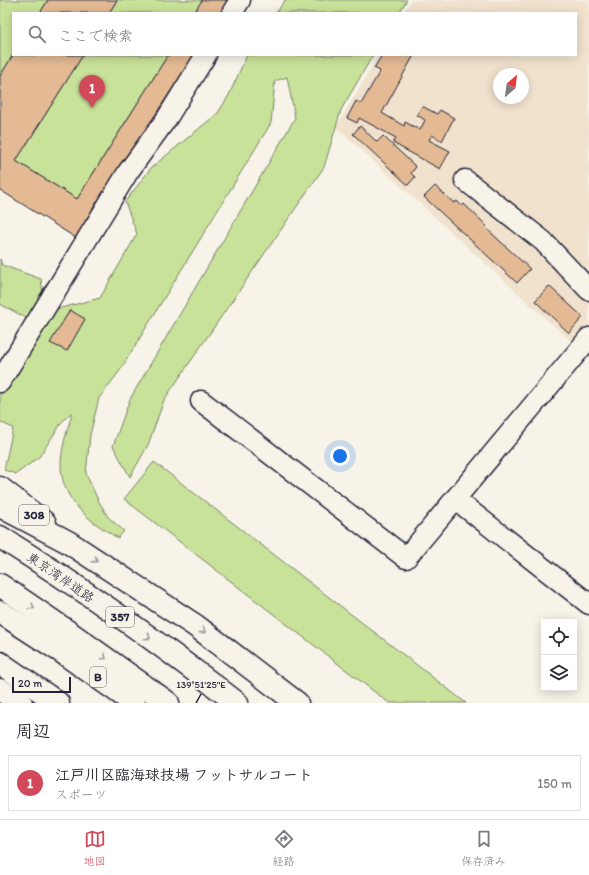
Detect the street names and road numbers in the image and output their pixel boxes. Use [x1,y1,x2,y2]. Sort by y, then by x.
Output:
road number: 308 [19,505,49,525]
street label: 東京湾岸道路 [24,549,97,605]
road number: 357 [106,607,134,627]
road number: B [90,667,106,687]

